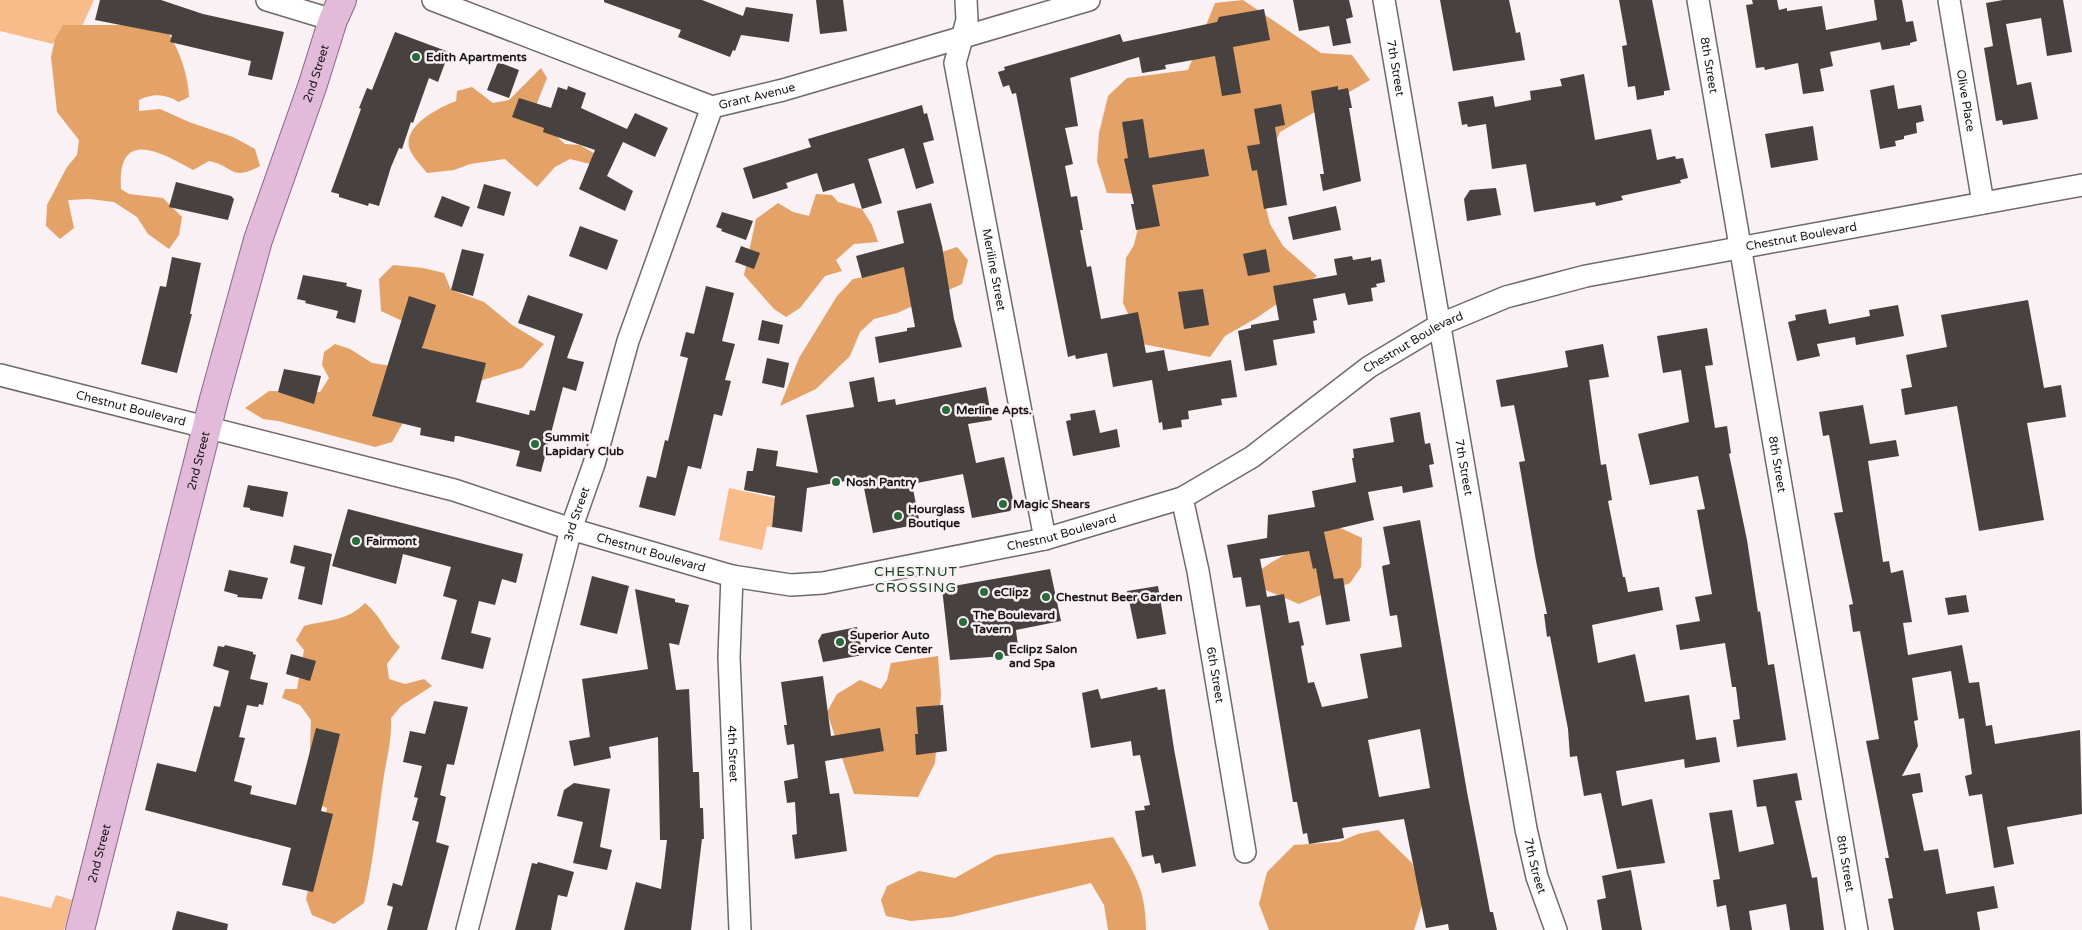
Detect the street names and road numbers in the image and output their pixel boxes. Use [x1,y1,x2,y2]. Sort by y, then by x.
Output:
street label: 8th Street [1697,36,1721,95]
street label: 7th Street [1384,39,1407,98]
street label: 2nd Street [300,42,332,104]
street label: Olive Place [1954,68,1978,133]
street label: Grant Avenue [717,80,797,112]
street label: Chestnut Boulevard [1745,219,1858,254]
street label: Meriline Street [979,227,1009,312]
street label: Chestnut Boulevard [1360,309,1465,376]
street label: Chestnut Boulevard [75,388,187,429]
street label: 2nd Street [184,430,213,491]
street label: 8th Street [1766,435,1789,494]
street label: 7th Street [1452,438,1476,497]
street label: 3rd Street [561,485,592,543]
street label: Chestnut Boulevard [1006,511,1118,553]
street label: Chestnut Boulevard [595,530,707,575]
street label: 6th Street [1204,646,1227,704]
street label: 4th Street [725,725,741,783]
street label: 2nd Street [85,822,114,884]
street label: 8th Street [1834,834,1857,893]
street label: 7th Street [1521,837,1550,896]

